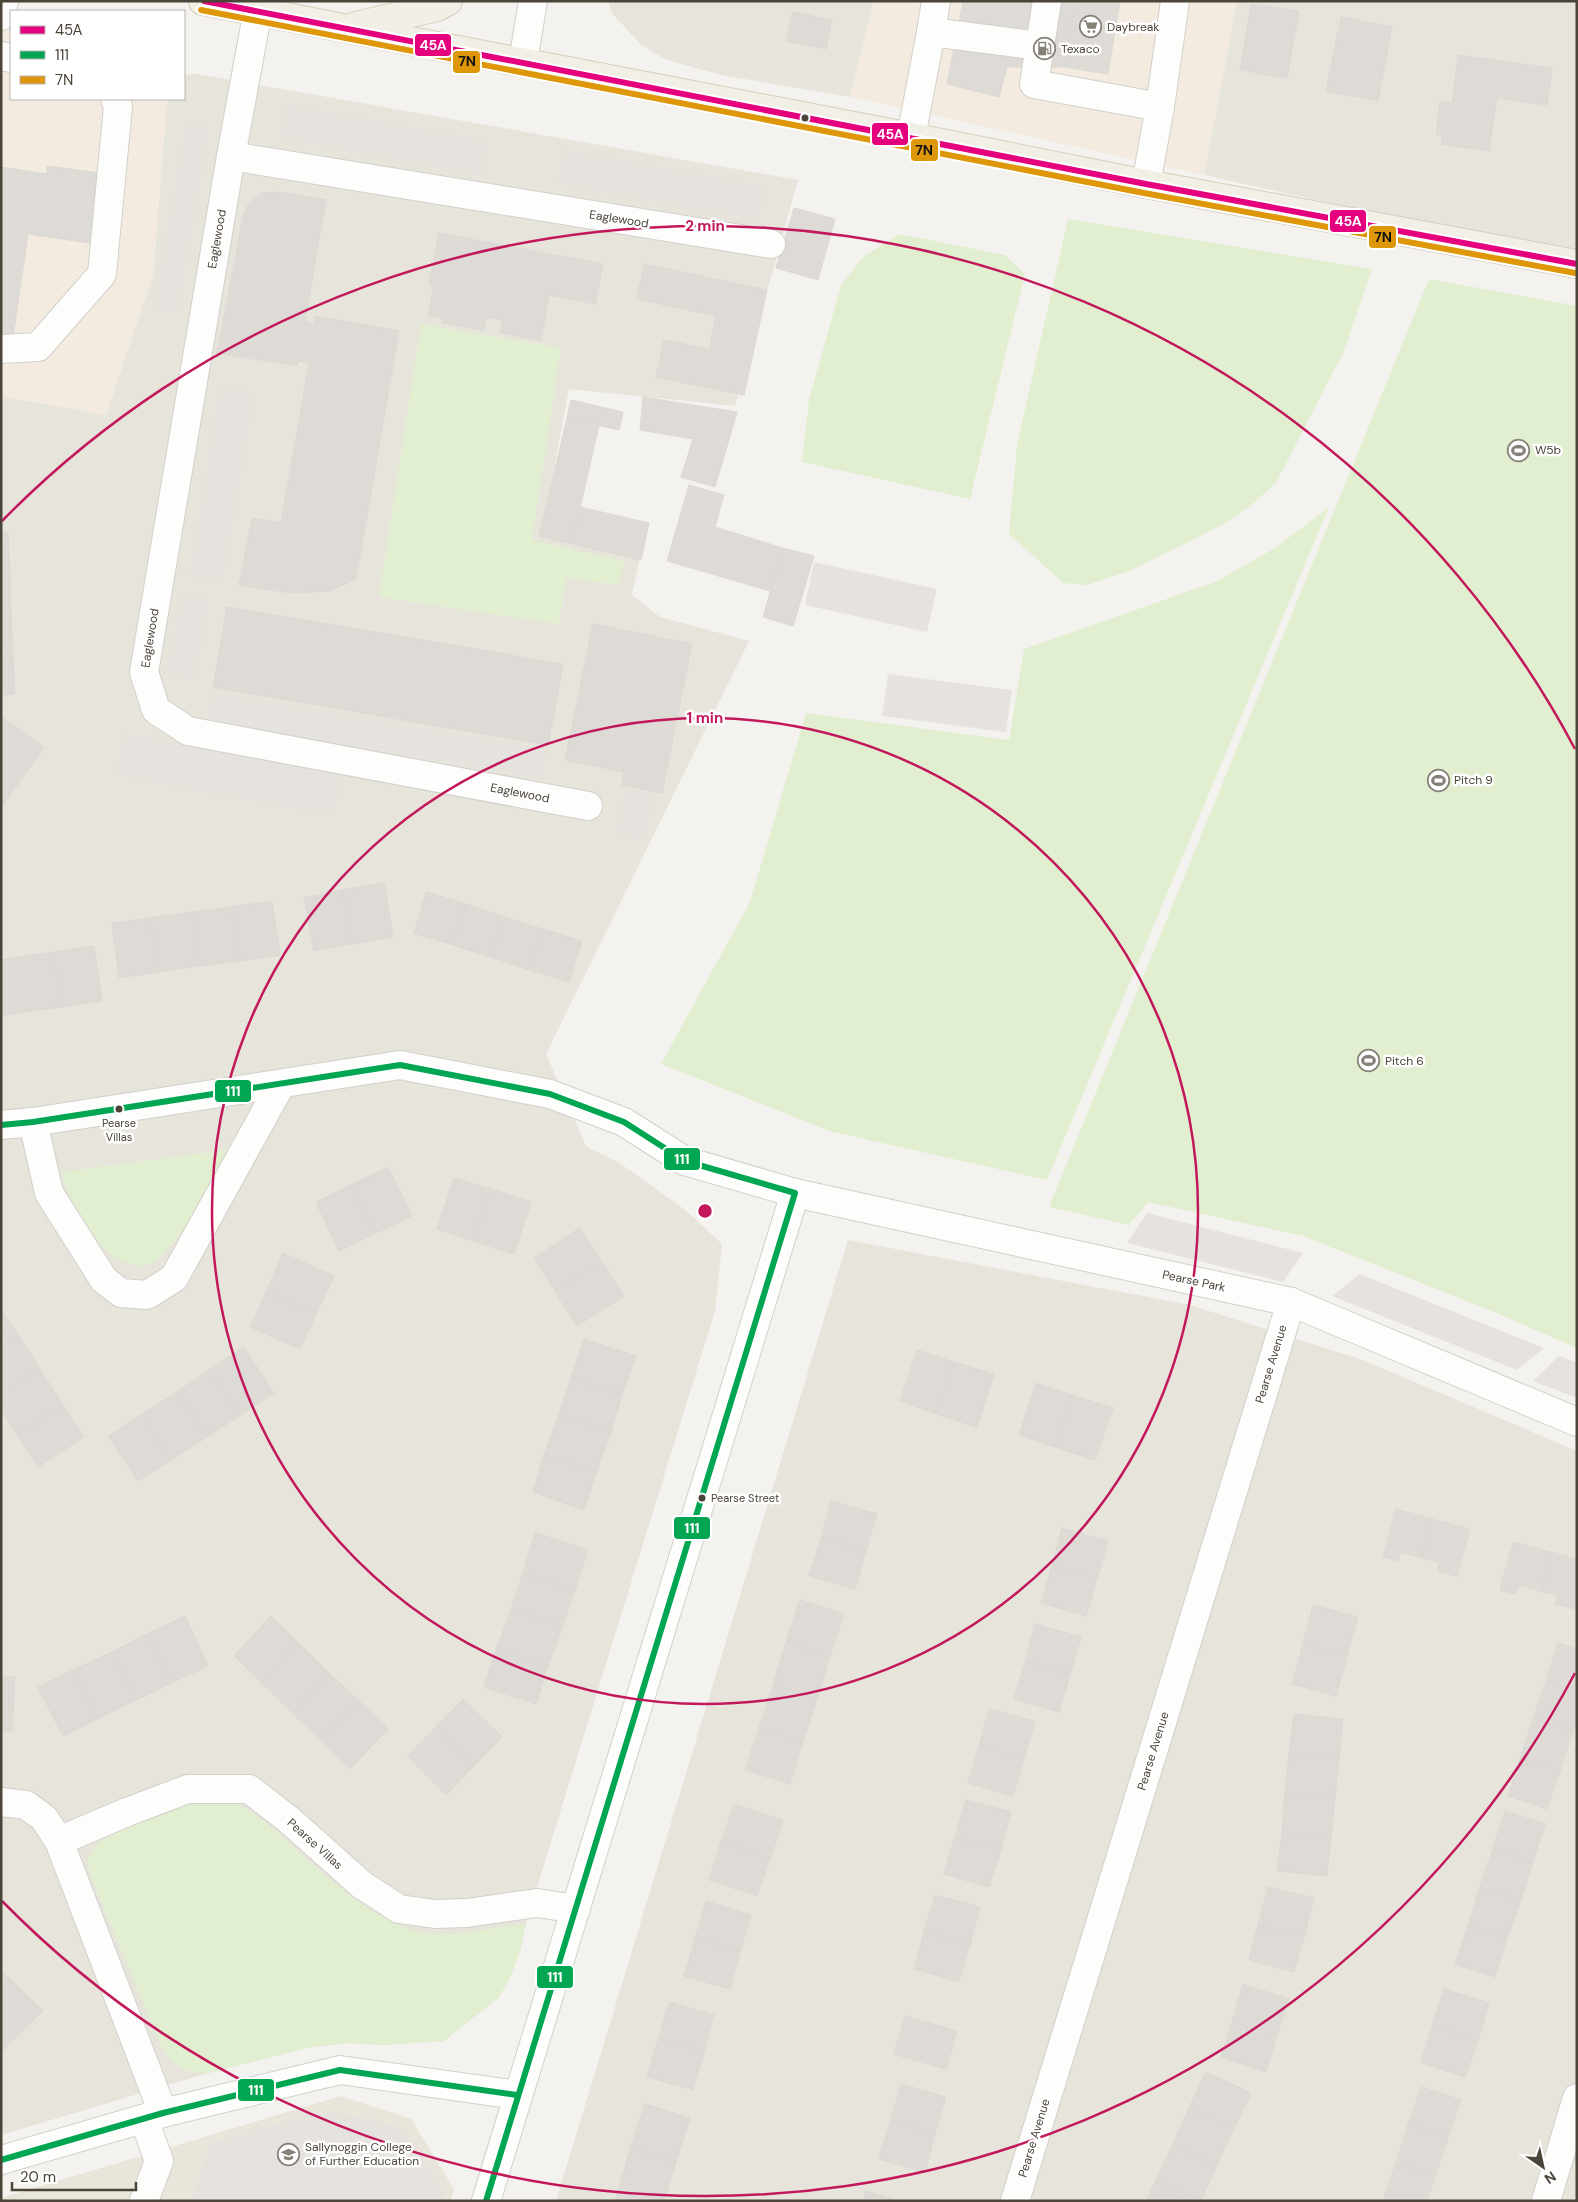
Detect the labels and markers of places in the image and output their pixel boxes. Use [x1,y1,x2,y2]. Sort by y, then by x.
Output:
supermarket icon: Daybreak [1079,15,1103,39]
place label: Daybreak [1107,19,1159,35]
fuel station icon: Texaco [1033,37,1057,61]
place label: Texaco [1061,41,1100,57]
unlabelled marker [800,113,810,123]
sports icon: W5b [1507,438,1531,462]
place label: W5b [1535,442,1561,458]
sports icon: Pitch 9 [1426,768,1450,792]
place label: Pitch 9 [1454,772,1493,788]
sports icon: Pitch 6 [1357,1049,1381,1073]
place label: Pitch 6 [1385,1053,1424,1069]
marker: Pearse Villas [114,1104,124,1114]
place label: Pearse Villas [102,1116,136,1144]
centre of rings [696,1202,714,1220]
place label: Pearse Street [711,1491,779,1505]
marker: Pearse Street [697,1493,707,1503]
place label: Sallynoggin College of Further Education [305,2139,419,2169]
school or university icon: Sallynoggin College of Further Education [277,2142,301,2166]

